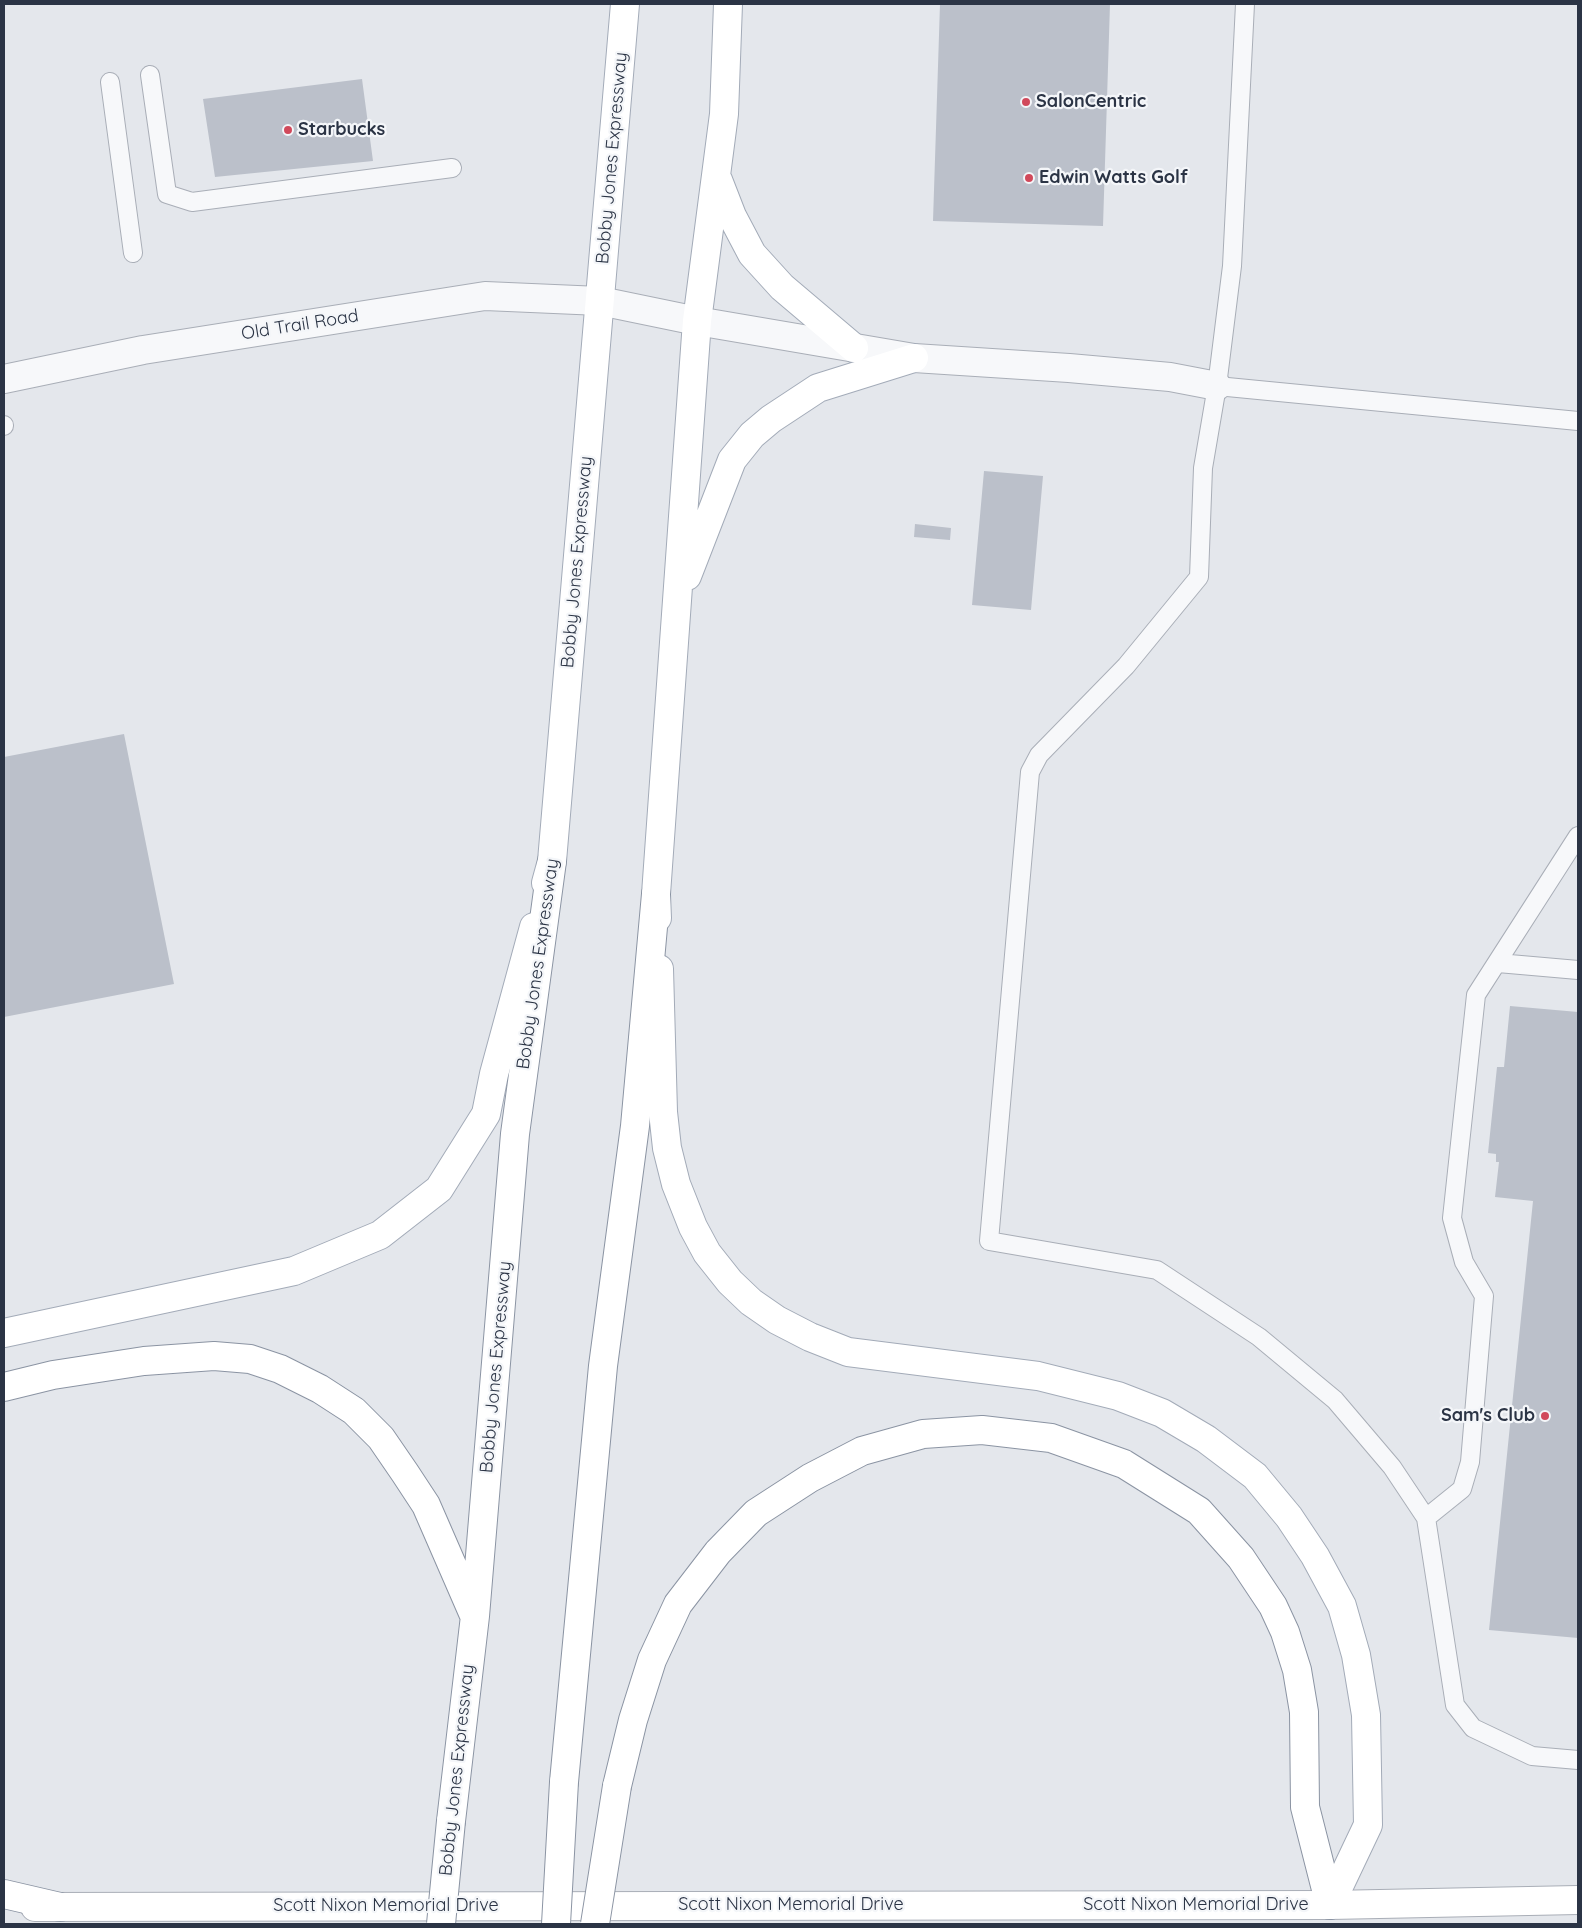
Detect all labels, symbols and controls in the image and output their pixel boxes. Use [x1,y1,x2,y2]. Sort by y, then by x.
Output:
street label: Bobby Jones Expressway [592,51,632,265]
place label: SalonCentric [1036,91,1146,113]
marker: SalonCentric [1020,96,1032,108]
place label: Starbucks [298,119,385,141]
marker: Starbucks [282,124,294,136]
place label: Edwin Watts Golf [1039,167,1188,189]
marker: Edwin Watts Golf [1023,172,1035,184]
street label: Old Trail Road [240,305,360,345]
street label: Bobby Jones Expressway [557,455,597,669]
street label: Bobby Jones Expressway [512,857,564,1071]
street label: Bobby Jones Expressway [476,1260,516,1474]
place label: Sam's Club [1441,1405,1535,1427]
marker: Sam's Club [1539,1410,1551,1422]
street label: Bobby Jones Expressway [435,1663,479,1877]
street label: Scott Nixon Memorial Drive [678,1894,904,1916]
street label: Scott Nixon Memorial Drive [1083,1894,1309,1916]
street label: Scott Nixon Memorial Drive [273,1895,499,1917]

